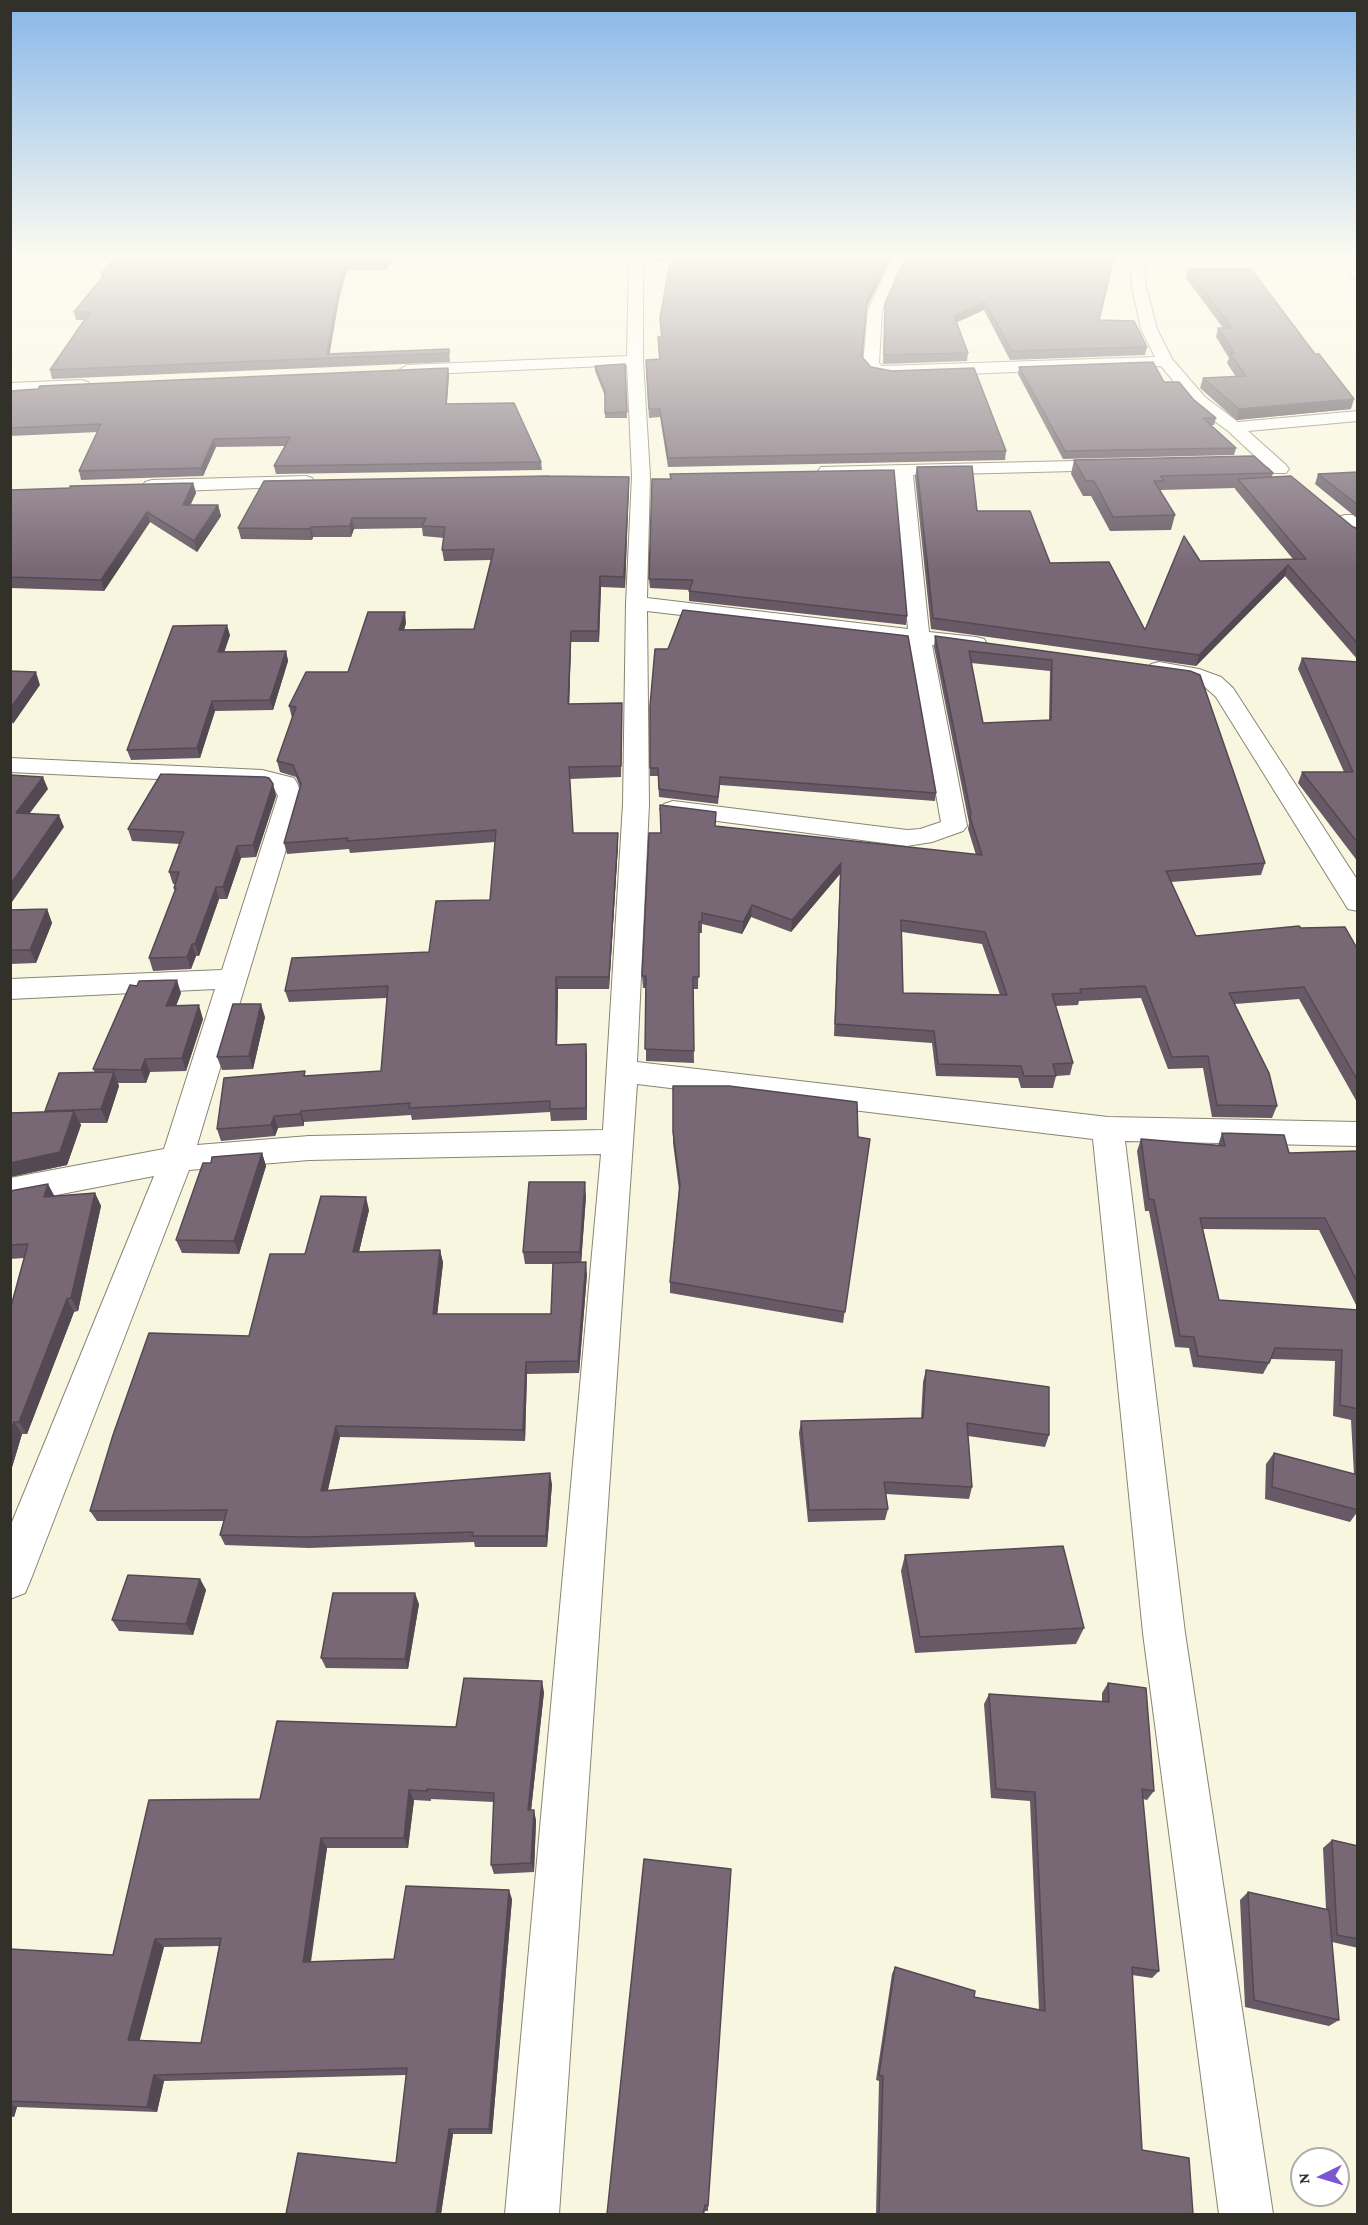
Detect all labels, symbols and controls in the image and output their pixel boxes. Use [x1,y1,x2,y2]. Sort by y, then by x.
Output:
north arrow [1290,2147,1350,2207]
text: N [1295,2172,1313,2185]

